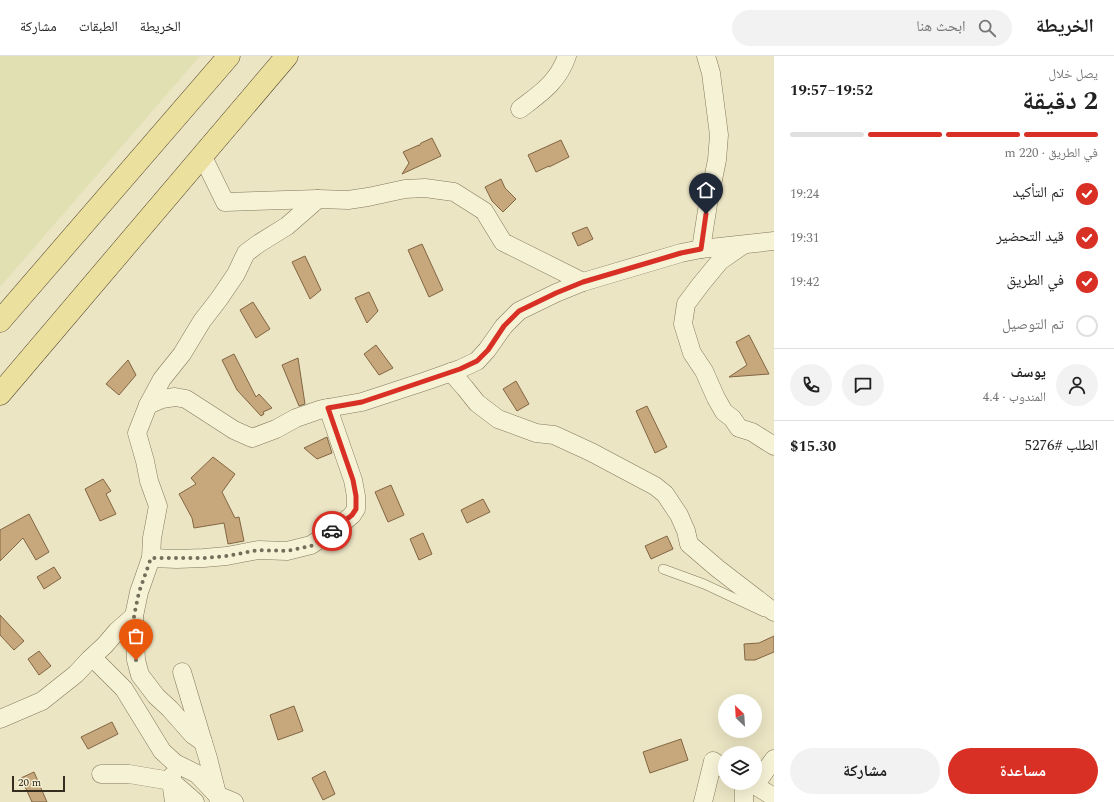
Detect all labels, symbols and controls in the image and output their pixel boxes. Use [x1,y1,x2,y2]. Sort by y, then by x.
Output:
search box [732,10,1012,46]
text: الخريطة [1036,12,1094,41]
text: ابحث هنا [916,15,966,38]
text: مشاركة [20,16,57,37]
text: الطبقات [79,16,118,37]
text: الخريطة [140,16,181,37]
icon: search [976,17,998,39]
text: يصل خلال [1049,64,1098,84]
text: 19:52–19:57 [790,79,873,102]
text: 2 دقيقة [1022,81,1098,121]
text: في الطريق · 220 m [1005,143,1098,163]
pin [689,173,723,214]
icon: home [695,179,717,201]
text: تم التأكيد [1013,181,1064,204]
icon: check [1076,183,1098,205]
text: 19:24 [790,184,819,204]
text: قيد التحضير [996,225,1064,248]
icon: check [1076,227,1098,249]
text: 19:31 [790,228,819,248]
text: في الطريق [1007,269,1064,292]
icon: check [1076,271,1098,293]
text: 19:42 [790,272,819,292]
text: تم التوصيل [1002,313,1064,336]
text: يوسف [1011,361,1046,384]
button: phone [790,364,832,406]
button: chat [842,364,884,406]
button: person [1056,364,1098,406]
text: المندوب · 4.4 [983,387,1046,407]
text: الطلب #5276 [1025,434,1098,457]
text: $15.30 [790,435,836,458]
courier [312,511,352,551]
icon: car [321,520,343,542]
pin [119,619,153,660]
icon: bag [125,625,147,647]
north arrow [718,694,762,738]
map controls [718,694,762,790]
button: layers [718,746,762,790]
button: مشاركة [790,748,940,794]
button: مساعدة [948,748,1098,794]
scale bar [12,774,65,793]
text: 20 m [18,774,41,791]

